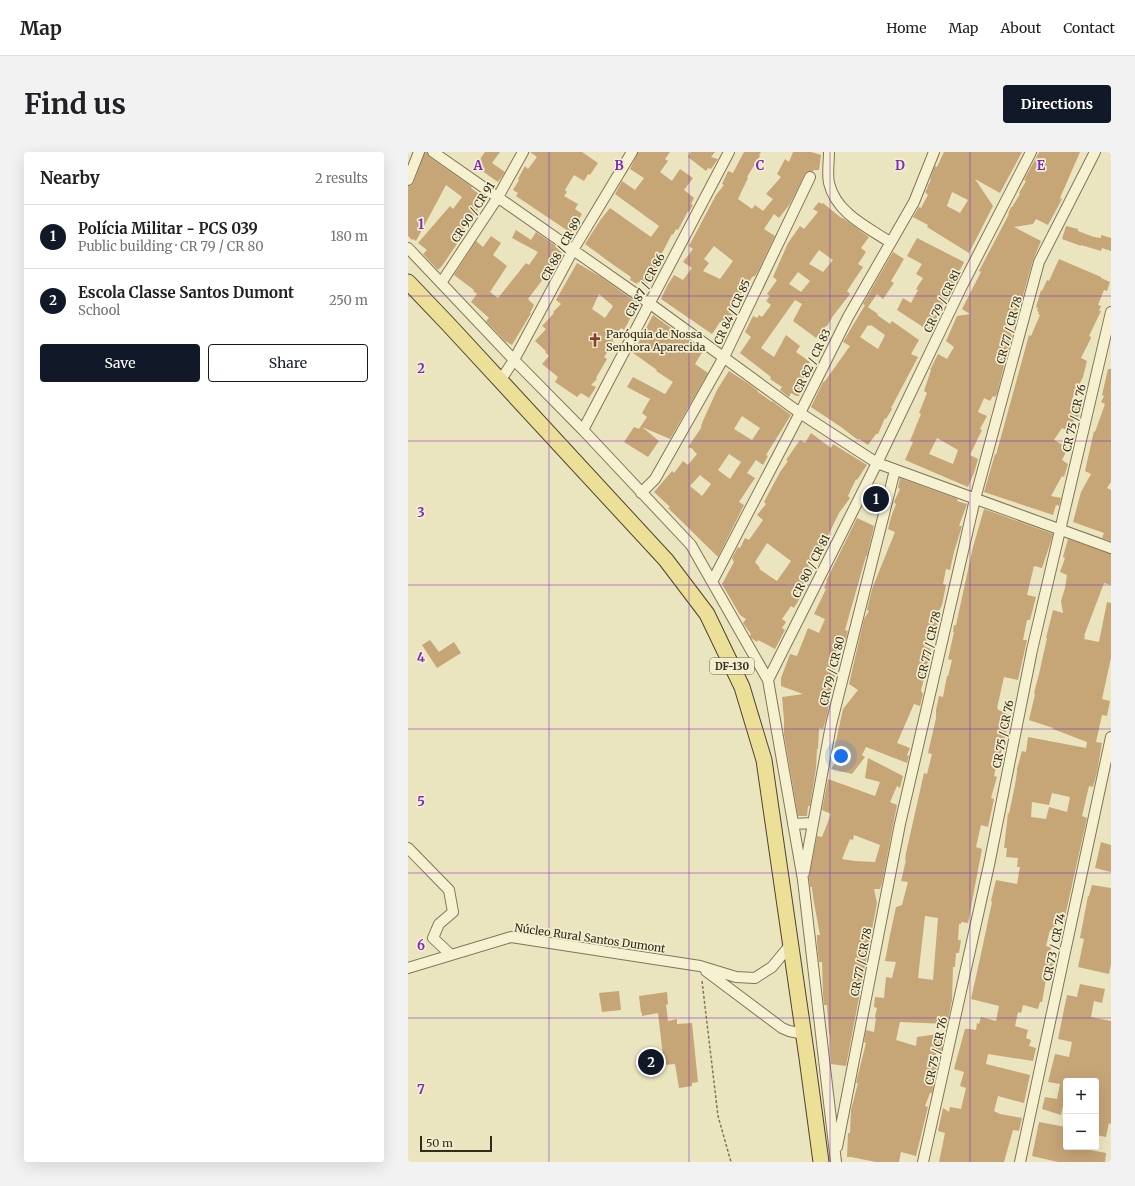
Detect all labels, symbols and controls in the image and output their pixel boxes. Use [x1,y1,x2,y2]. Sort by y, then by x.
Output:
text: Map [20,16,62,40]
text: Home [886,19,927,37]
text: Map [949,19,978,37]
text: About [1000,19,1041,37]
text: Contact [1063,19,1115,37]
button: Directions [1003,85,1111,123]
text: Find us [24,86,126,122]
text: A [472,157,483,174]
text: B [614,157,624,174]
text: C [756,157,765,174]
text: D [895,157,905,174]
text: E [1037,157,1046,174]
text: Nearby [40,167,100,189]
text: 2 results [315,170,368,187]
street label: CR 90 / CR 91 [448,179,498,245]
street label: CR 88 / CR 89 [538,214,584,283]
text: 1 [418,216,424,233]
text: Polícia Militar - PCS 039 [78,219,258,238]
text: 1 [50,228,56,245]
text: 180 m [330,228,368,245]
text: Public building · CR 79 / CR 80 [78,238,264,255]
street label: CR 87 / CR 86 [622,250,668,319]
street label: CR 79 / CR 81 [921,267,963,335]
street label: CR 84 / CR 85 [711,277,753,347]
text: Escola Classe Santos Dumont [78,283,294,302]
text: 2 [49,292,57,309]
text: 250 m [329,292,368,309]
street label: CR 77 / CR 78 [993,294,1025,365]
text: School [78,302,120,319]
place label: Paróquia de Nossa Senhora Aparecida [606,327,705,354]
street label: CR 82 / CR 83 [790,327,834,395]
church icon: Paróquia de Nossa Senhora Aparecida [587,332,603,348]
button: Save [40,344,200,382]
button: Share [208,344,368,382]
text: 2 [417,360,425,377]
street label: CR 75 / CR 76 [1059,382,1089,453]
pin: 1 [863,484,889,514]
text: 3 [417,504,425,521]
street label: CR 80 / CR 81 [789,532,833,600]
street label: CR 77 / CR 78 [914,609,944,680]
street label: CR 79 / CR 80 [817,635,847,707]
text: 4 [417,649,426,666]
road number: DF-130 [710,658,754,674]
street label: CR 75 / CR 76 [990,698,1017,769]
your location [831,746,851,766]
text: 5 [417,793,425,810]
street label: CR 73 / CR 74 [1040,912,1068,982]
street label: Núcleo Rural Santos Dumont [514,920,667,956]
street label: CR 77 / CR 78 [848,926,875,997]
text: 6 [417,937,425,954]
street label: CR 75 / CR 76 [922,1015,950,1086]
pin: 2 [638,1047,664,1077]
map controls [1063,1078,1099,1150]
button: + [1063,1078,1099,1114]
text: 7 [417,1081,425,1098]
button: − [1063,1114,1099,1150]
scale bar [420,1134,492,1153]
text: 50 m [426,1136,453,1150]

